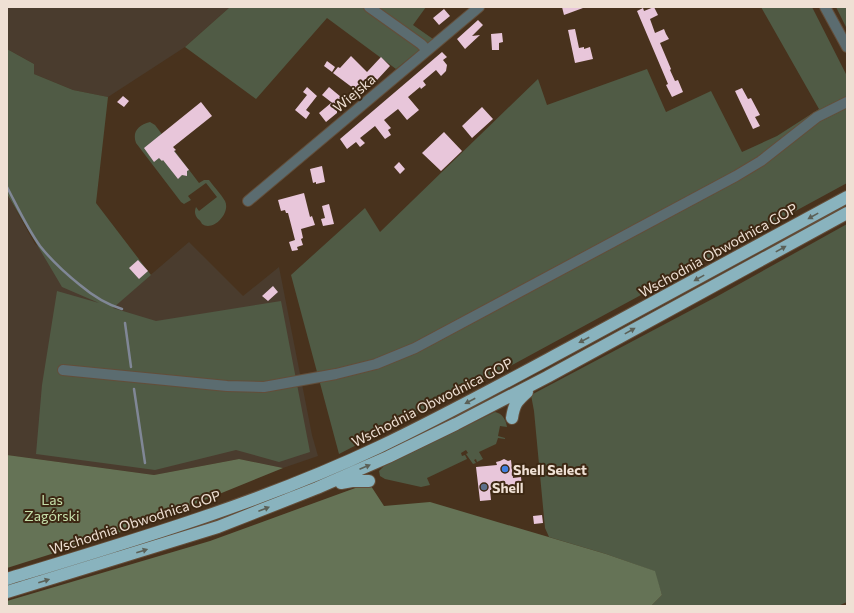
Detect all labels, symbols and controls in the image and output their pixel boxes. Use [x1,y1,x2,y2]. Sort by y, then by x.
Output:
street label: Wiejska [329,70,379,116]
street label: Wschodnia Obwodnica GOP [636,199,800,301]
one-way arrow [807,212,819,219]
one-way arrow [775,246,786,252]
one-way arrow [693,275,705,281]
one-way arrow [625,328,636,334]
one-way arrow [579,337,590,343]
street label: Wschodnia Obwodnica GOP [349,354,516,450]
one-way arrow [464,398,476,404]
place label: Shell Select [513,461,587,478]
one-way arrow [360,464,372,470]
marker: Shell Select [500,464,510,474]
place label: Shell [492,479,524,496]
marker: Shell [479,482,489,492]
street label: Wschodnia Obwodnica GOP [47,486,223,558]
park label: Las Zagórski [24,491,80,524]
one-way arrow [259,506,270,512]
one-way arrow [136,548,148,554]
one-way arrow [39,578,51,584]

